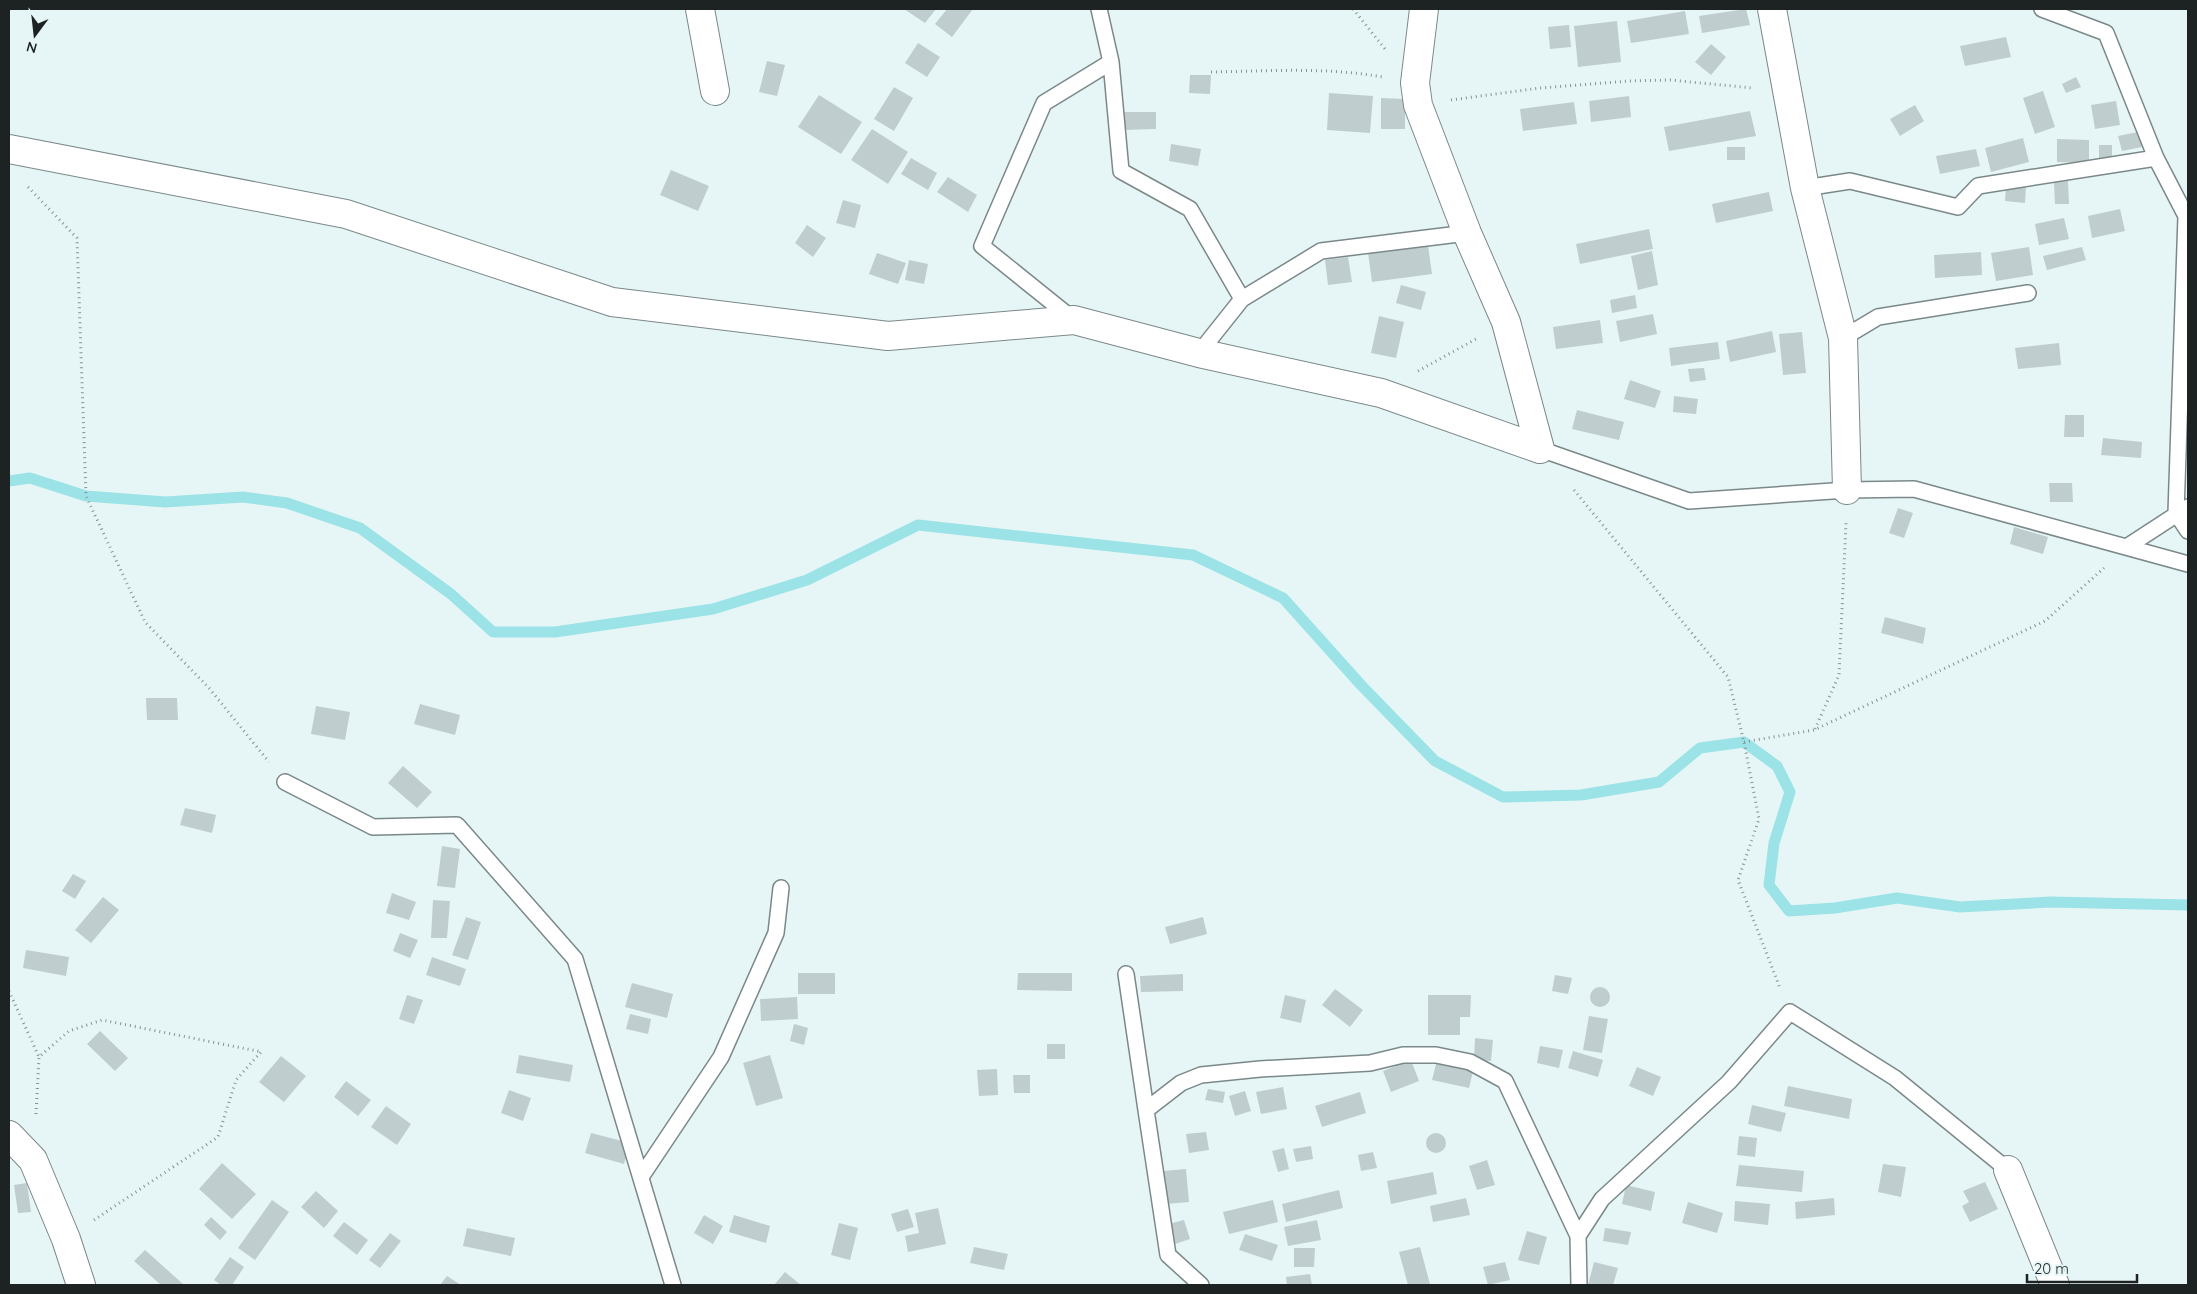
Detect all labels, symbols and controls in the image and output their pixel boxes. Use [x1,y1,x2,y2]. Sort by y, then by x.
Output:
north arrow [10,10,60,60]
text: N [24,38,39,58]
scale bar [2027,1252,2137,1284]
text: 20 m [2034,1259,2069,1278]

